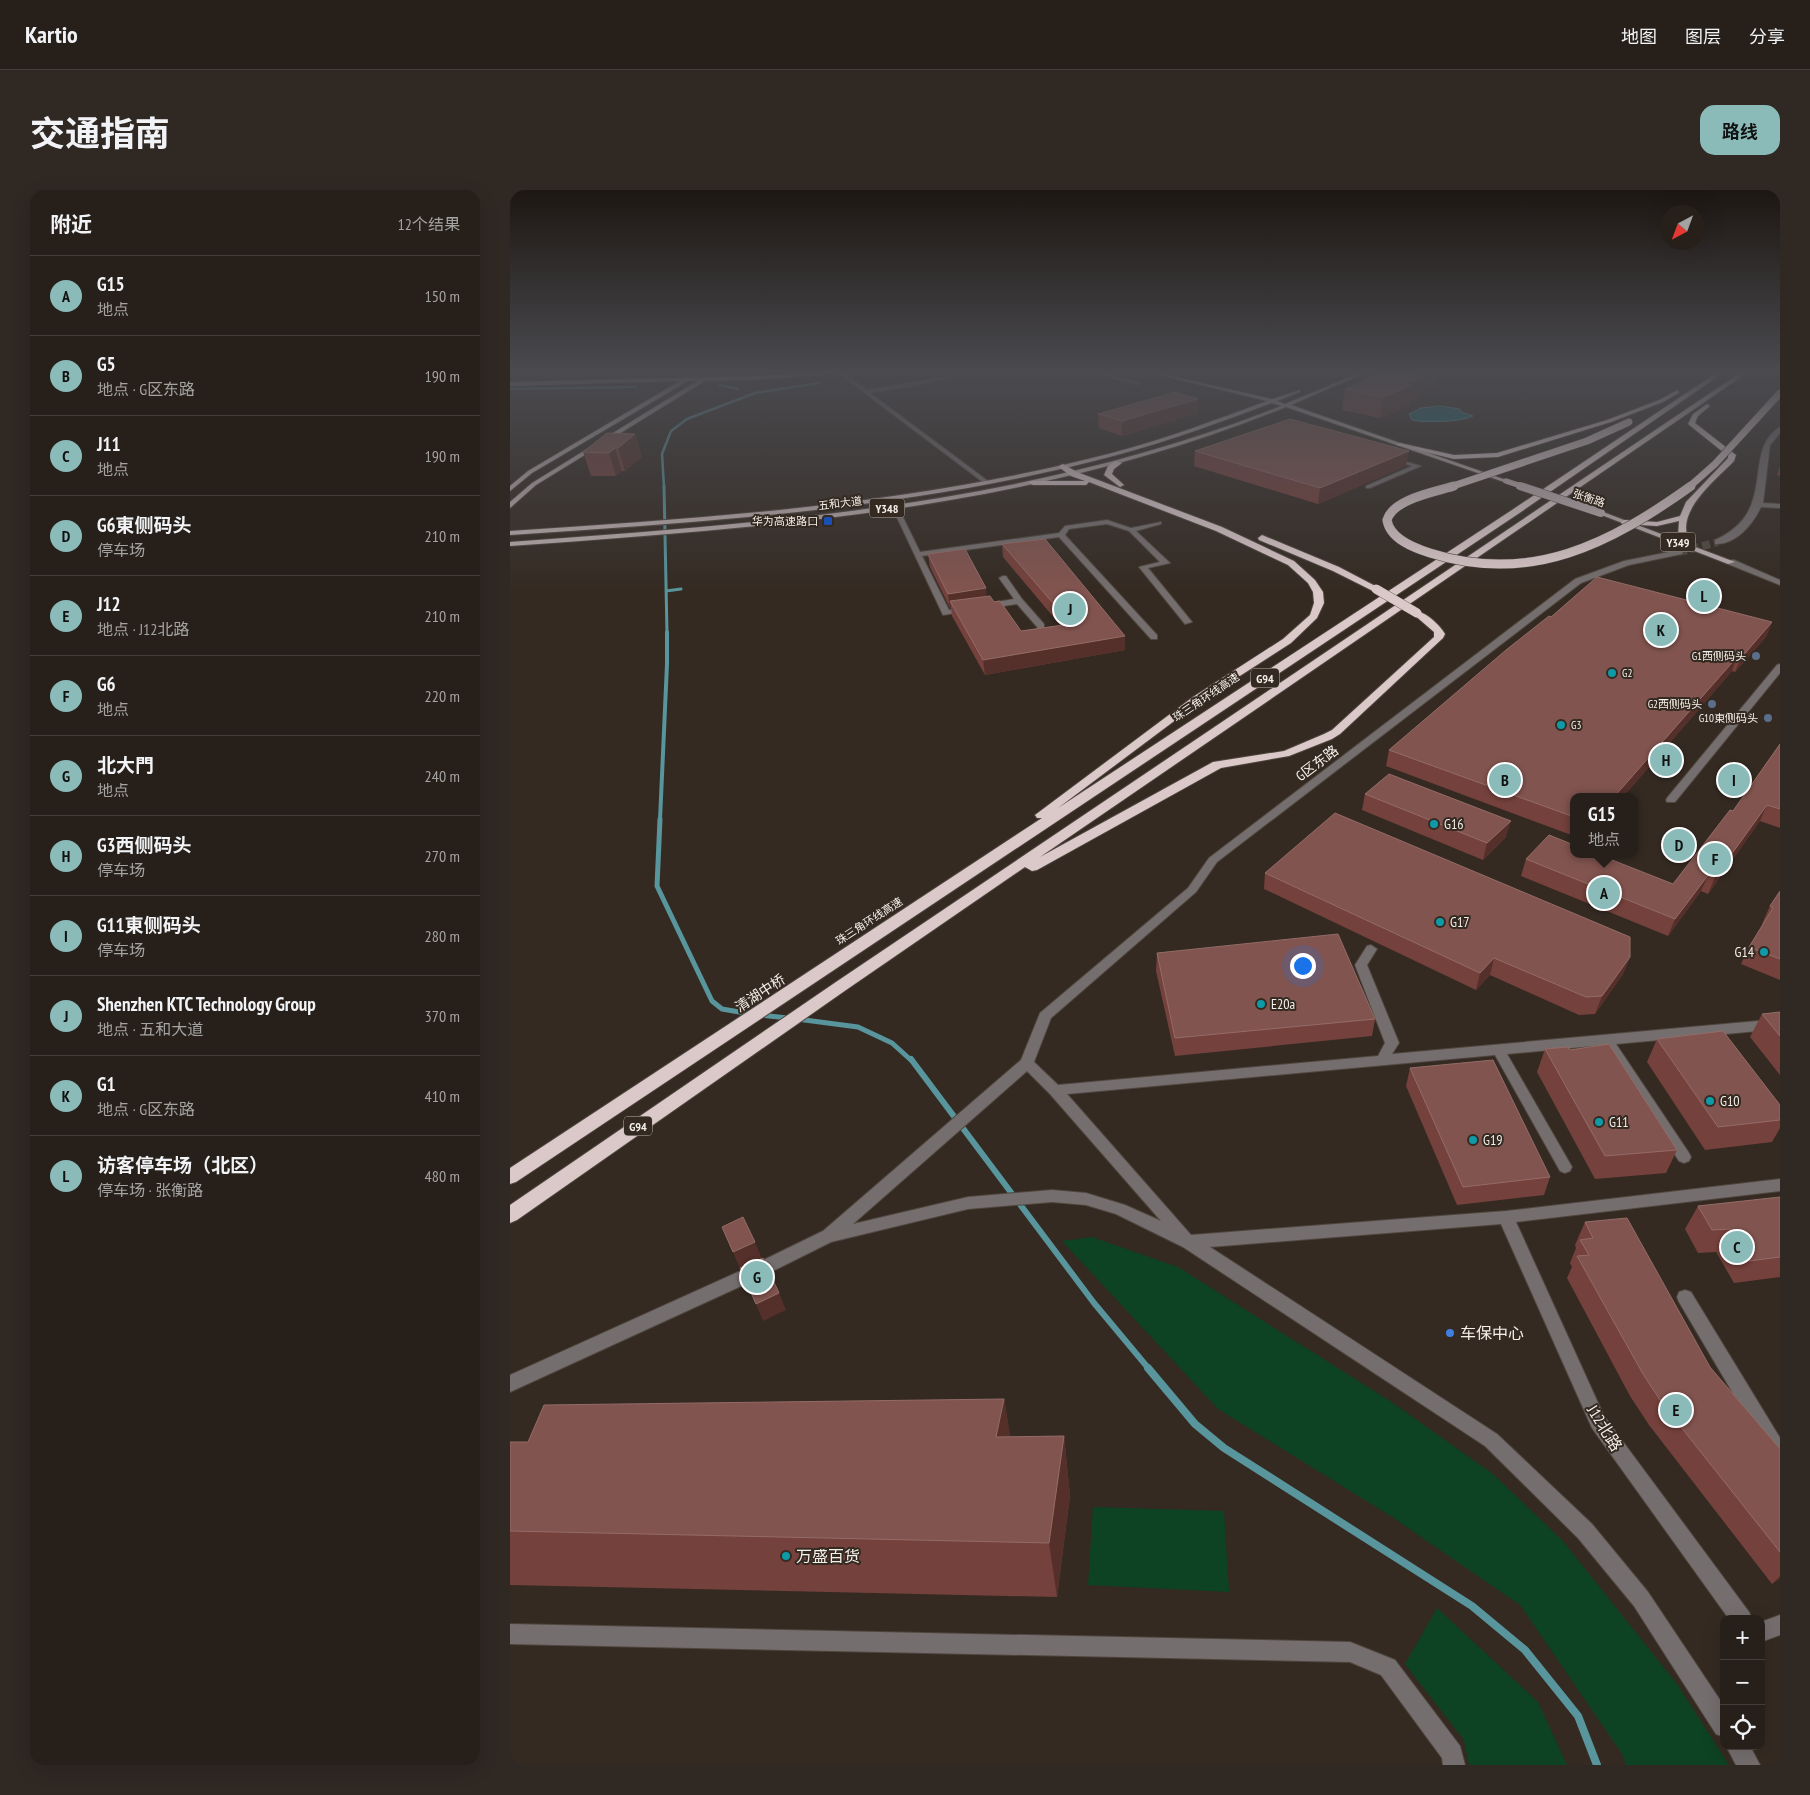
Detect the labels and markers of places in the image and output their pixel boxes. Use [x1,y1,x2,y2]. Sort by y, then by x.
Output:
place label: 华为高速路口 [752,514,818,528]
marker: 华为高速路口 [822,515,834,527]
pin: L [1688,577,1720,615]
pin: J [1054,590,1086,628]
pin: K [1645,611,1677,649]
place label: G1西侧码头 [1692,649,1746,663]
marker: G1西侧码头 [1750,650,1762,662]
place label: G2 [1622,666,1632,680]
marker: G2 [1606,667,1618,679]
place label: G2西侧码头 [1648,697,1702,711]
marker: G2西侧码头 [1706,698,1718,710]
place label: G10東侧码头 [1699,711,1758,725]
marker: G10東侧码头 [1762,712,1774,724]
place label: G3 [1571,718,1581,732]
marker: G3 [1555,719,1567,731]
pin: H [1650,741,1682,779]
pin: B [1489,761,1521,799]
pin: I [1718,761,1750,799]
place label: G16 [1444,815,1464,833]
marker: G16 [1428,818,1440,830]
pin: D [1663,826,1695,864]
pin: F [1699,840,1731,878]
pin: A [1588,874,1620,912]
place label: G17 [1450,913,1470,931]
marker: G17 [1434,916,1446,928]
place label: G14 [1735,943,1755,961]
marker: G14 [1758,946,1770,958]
place label: E20a [1271,995,1295,1013]
marker: E20a [1255,998,1267,1010]
place label: G10 [1720,1092,1740,1110]
marker: G10 [1704,1095,1716,1107]
place label: G11 [1609,1113,1629,1131]
marker: G11 [1593,1116,1605,1128]
place label: G19 [1483,1131,1503,1149]
marker: G19 [1467,1134,1479,1146]
pin: C [1721,1228,1753,1266]
pin: G [741,1258,773,1296]
place label: 车保中心 [1460,1323,1524,1343]
marker: 车保中心 [1444,1327,1456,1339]
pin: E [1660,1391,1692,1429]
place label: 万盛百货 [796,1546,860,1566]
marker: 万盛百货 [780,1550,792,1562]

